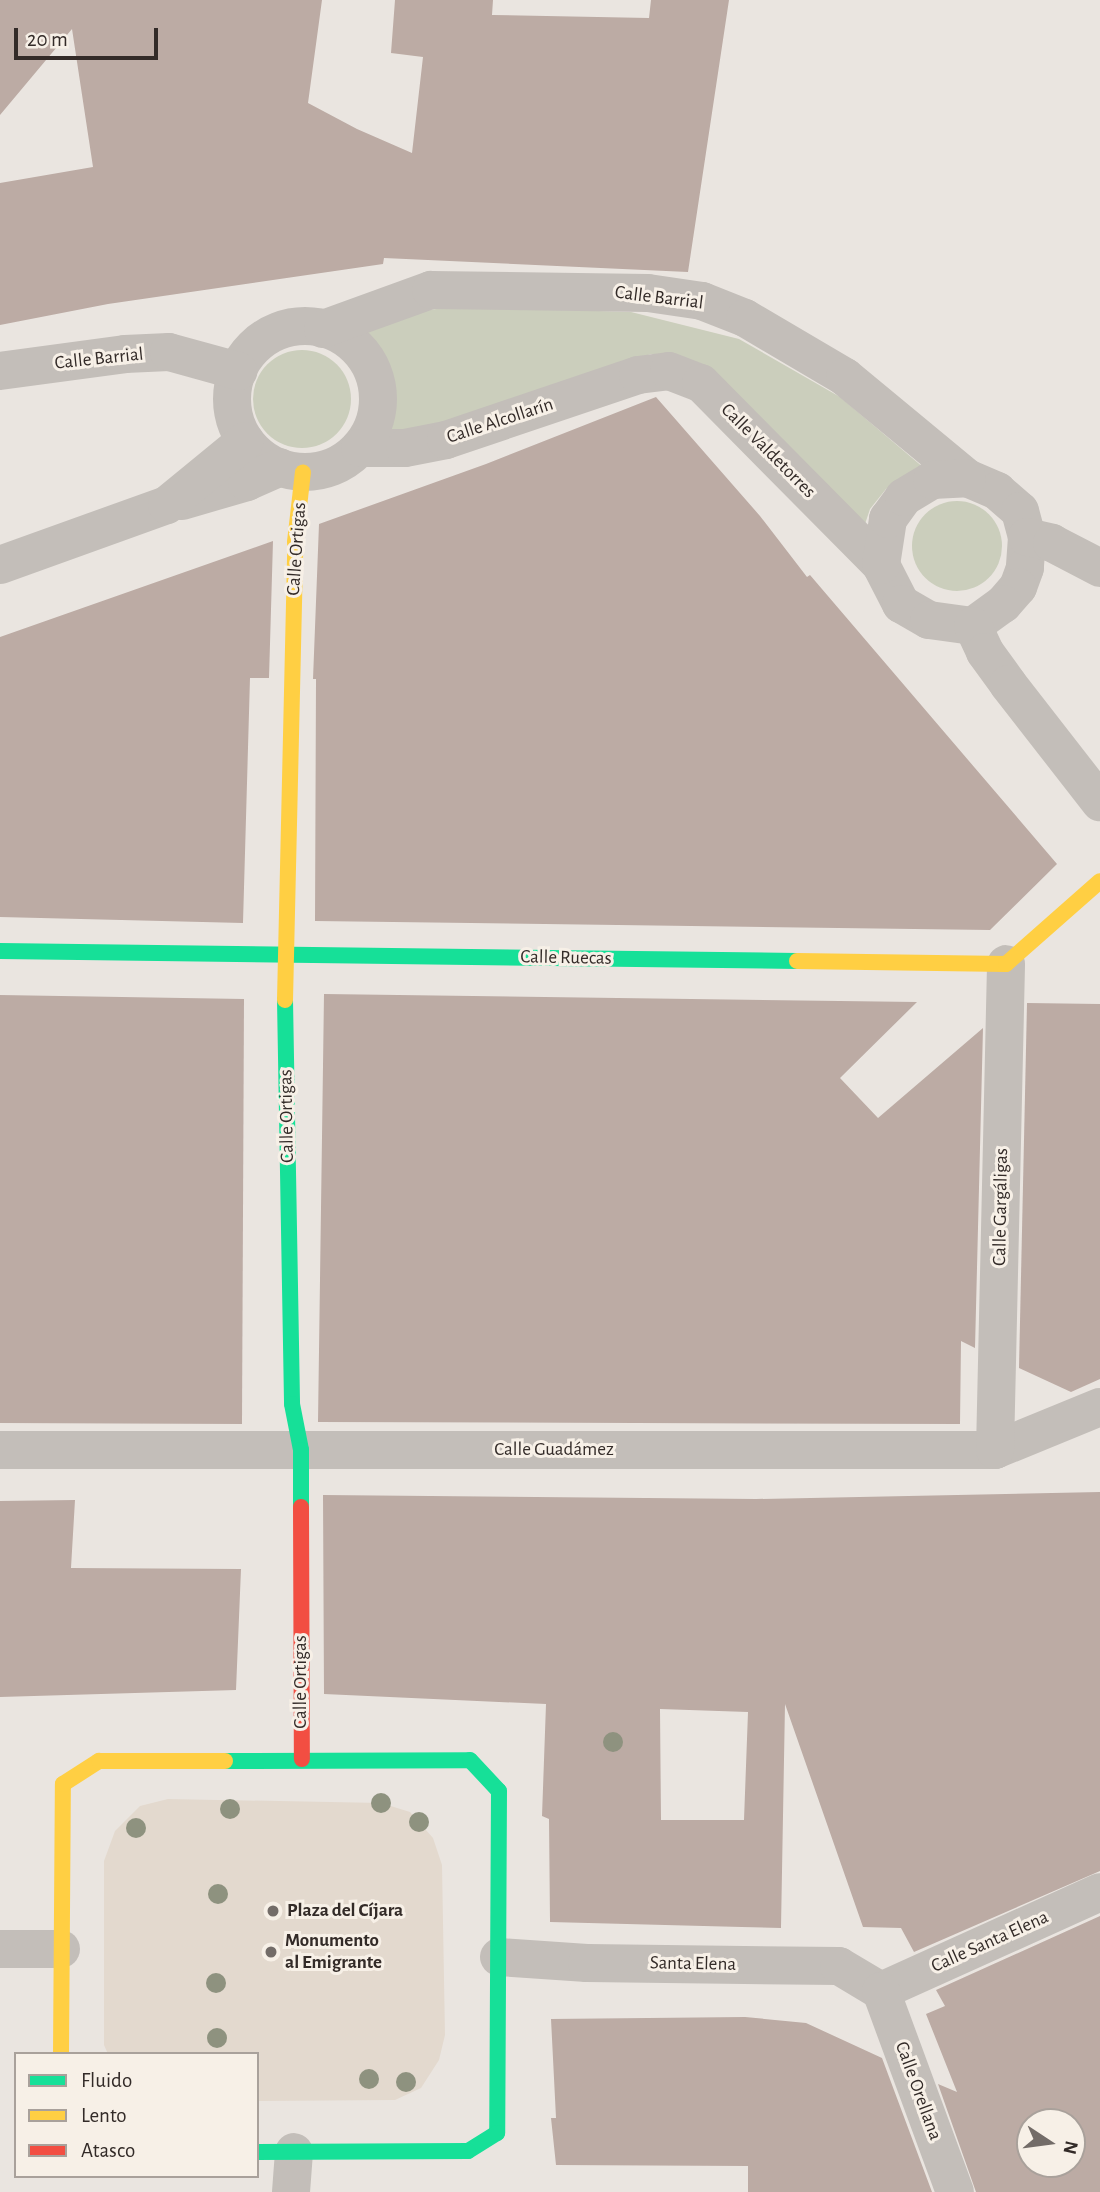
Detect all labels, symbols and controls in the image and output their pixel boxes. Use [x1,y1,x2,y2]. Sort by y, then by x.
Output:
scale bar [18,14,161,58]
text: 20 m [27,29,68,50]
street label: Calle Barrial [613,281,705,315]
street label: Calle Barrial [54,343,144,375]
street label: Calle Alcollarín [444,393,556,449]
street label: Calle Valdetorres [716,399,820,503]
street label: Calle Ortigas [282,502,312,596]
street label: Calle Ruecas [520,946,612,970]
street label: Calle Ortigas [275,1069,299,1163]
street label: Calle Gargáligas [989,1148,1013,1266]
street label: Calle Guadámez [494,1439,614,1461]
street label: Calle Ortigas [290,1635,312,1729]
place label: Plaza del Cíjara [287,1900,403,1922]
marker: Plaza del Cíjara [265,1903,281,1919]
street label: Calle Santa Elena [928,1906,1052,1978]
place label: Monumento al Emigrante [285,1930,382,1974]
marker: Monumento al Emigrante [263,1944,279,1960]
street label: Santa Elena [650,1952,736,1976]
street label: Calle Orellana [890,2039,946,2143]
legend [14,2052,259,2178]
text: Fluido [81,2070,132,2091]
text: Lento [81,2105,127,2126]
north arrow [1016,2108,1086,2178]
text: N [1059,2139,1081,2156]
text: Atasco [81,2140,135,2161]

